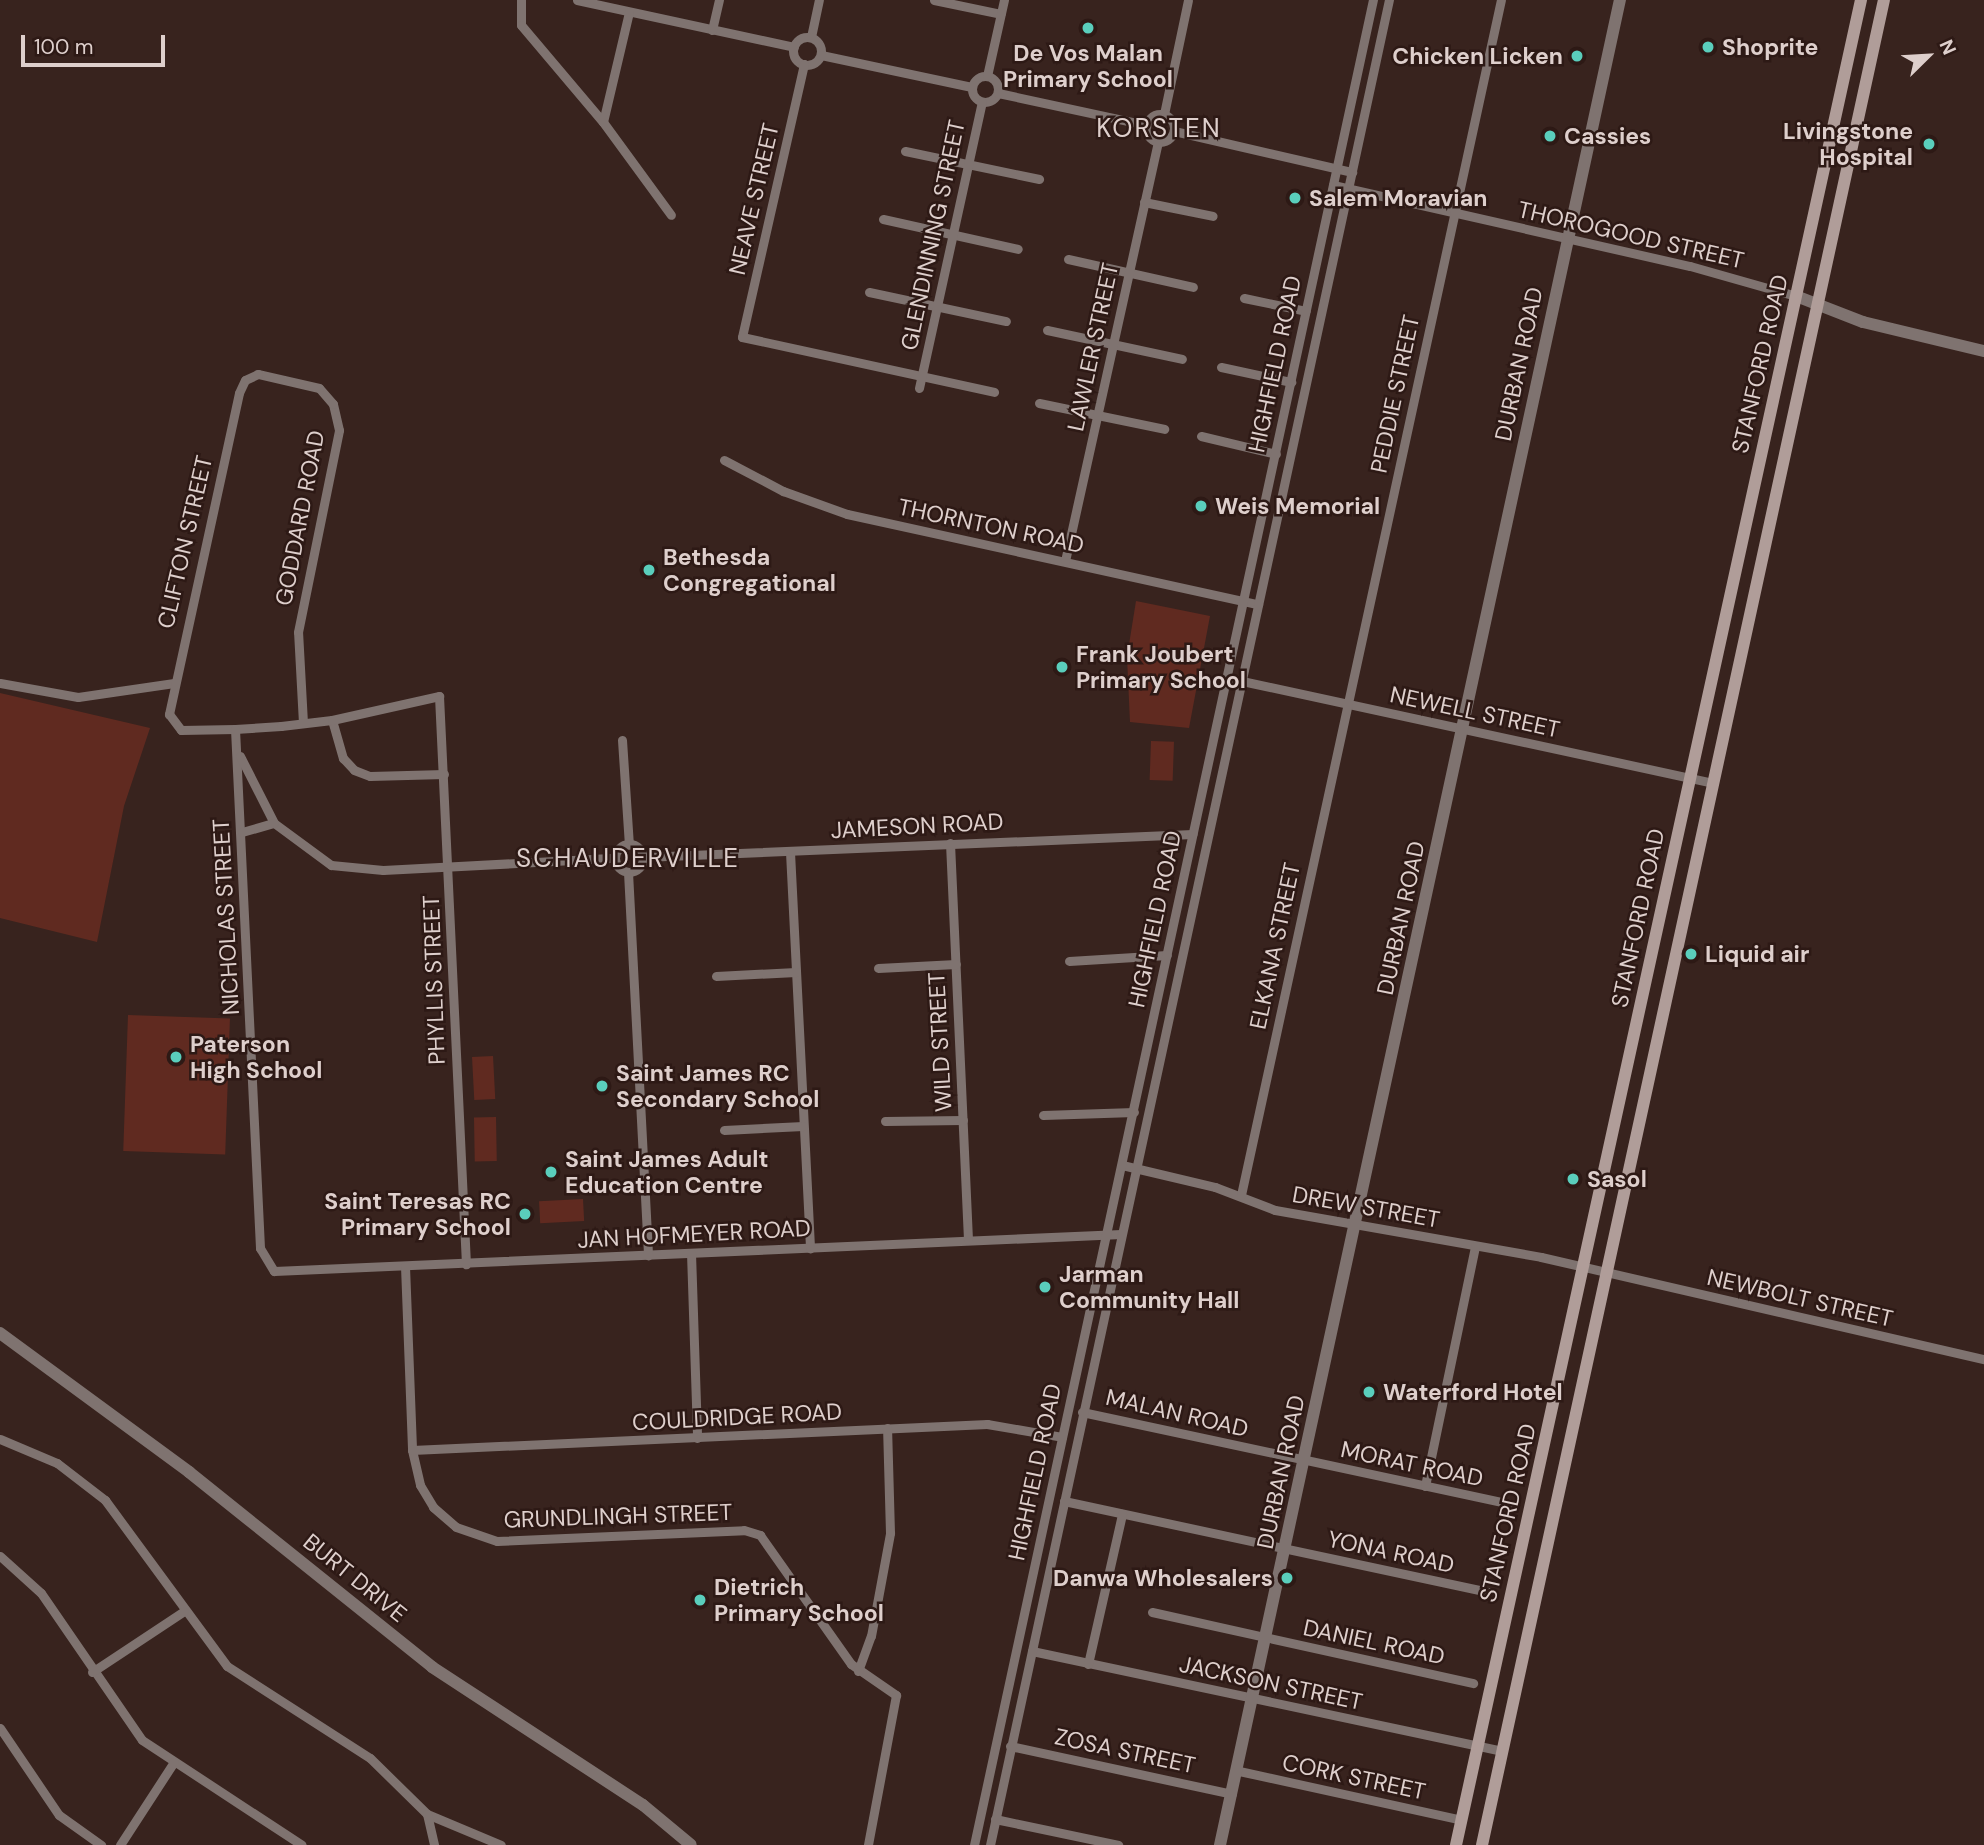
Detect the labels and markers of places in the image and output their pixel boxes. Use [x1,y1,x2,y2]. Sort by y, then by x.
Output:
marker: De Vos Malan Primary School [1080,20,1096,36]
place label: Shoprite [1722,33,1818,61]
place label: De Vos Malan Primary School [1003,39,1173,93]
marker: Shoprite [1700,39,1716,55]
place label: Chicken Licken [1392,42,1563,70]
marker: Chicken Licken [1569,48,1585,64]
place label: Livingstone Hospital [1783,117,1913,171]
place label: Cassies [1564,122,1651,150]
marker: Cassies [1542,128,1558,144]
marker: Livingstone Hospital [1919,134,1939,154]
place label: Salem Moravian [1309,184,1487,212]
marker: Salem Moravian [1287,190,1303,206]
place label: Weis Memorial [1215,492,1380,520]
marker: Weis Memorial [1193,498,1209,514]
place label: Bethesda Congregational [663,543,836,597]
marker: Bethesda Congregational [641,562,657,578]
place label: Frank Joubert Primary School [1076,640,1246,694]
marker: Frank Joubert Primary School [1054,659,1070,675]
place label: Liquid air [1705,940,1809,968]
marker: Liquid air [1683,946,1699,962]
place label: Paterson High School [190,1030,322,1084]
marker: Paterson High School [168,1049,184,1065]
place label: Saint James RC Secondary School [616,1059,819,1113]
marker: Saint James RC Secondary School [594,1078,610,1094]
place label: Saint James Adult Education Centre [565,1145,768,1199]
marker: Saint James Adult Education Centre [543,1164,559,1180]
place label: Sasol [1587,1165,1647,1193]
marker: Sasol [1565,1171,1581,1187]
place label: Saint Teresas RC Primary School [324,1187,511,1241]
marker: Saint Teresas RC Primary School [517,1206,533,1222]
place label: Jarman Community Hall [1059,1260,1239,1314]
marker: Jarman Community Hall [1037,1279,1053,1295]
place label: Waterford Hotel [1383,1378,1563,1406]
marker: Waterford Hotel [1361,1384,1377,1400]
place label: Danwa Wholesalers [1053,1564,1273,1592]
marker: Danwa Wholesalers [1279,1570,1295,1586]
place label: Dietrich Primary School [714,1573,884,1627]
marker: Dietrich Primary School [692,1592,708,1608]

